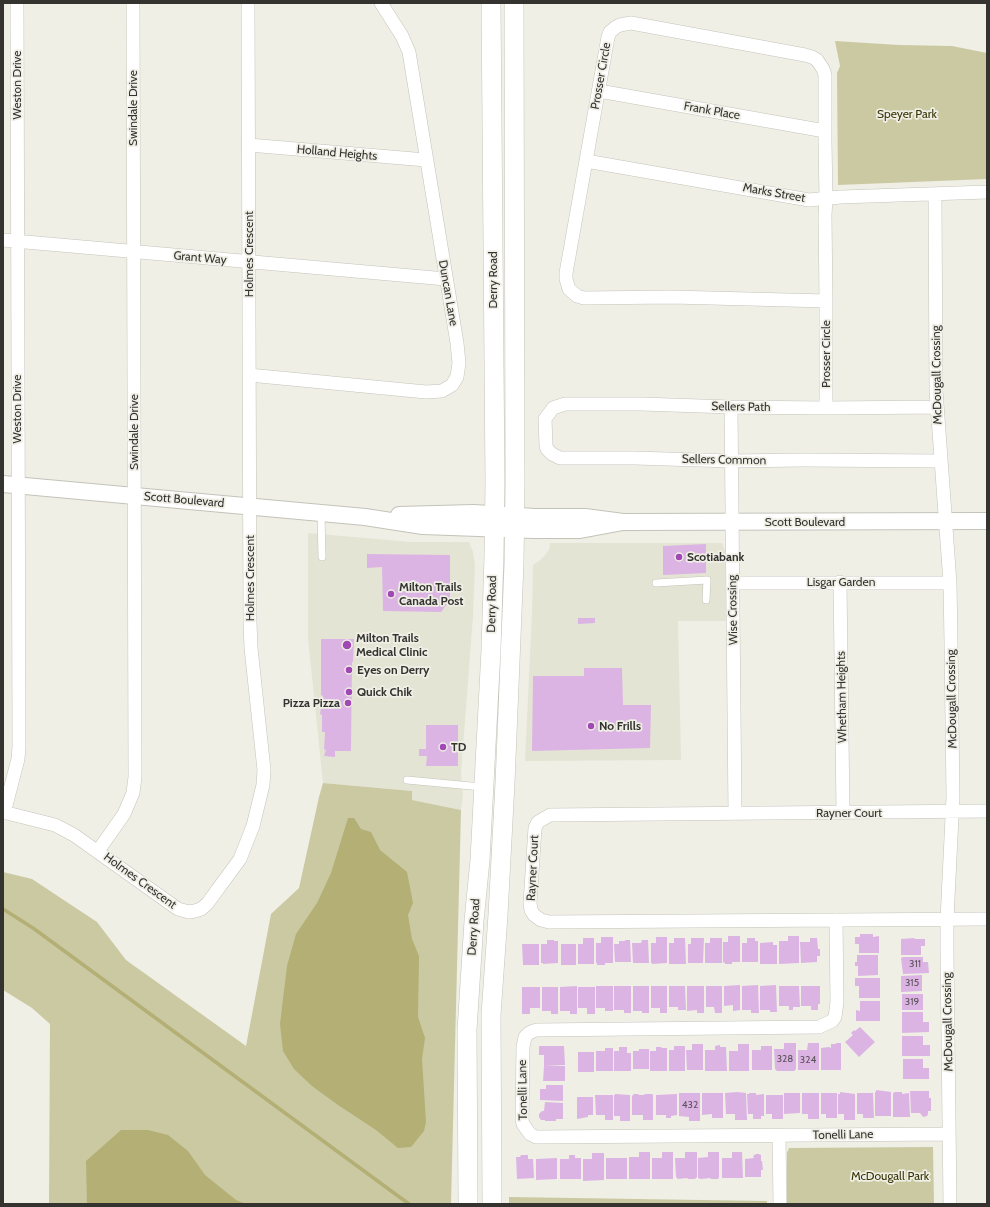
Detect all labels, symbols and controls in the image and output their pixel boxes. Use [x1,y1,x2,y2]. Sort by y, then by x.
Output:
street label: Prosser Circle [588,41,614,111]
street label: Weston Drive [10,51,24,119]
street label: Swindale Drive [126,70,140,146]
street label: Frank Place [683,99,741,123]
park label: Speyer Park [877,107,937,121]
street label: Holland Heights [296,142,378,164]
street label: Marks Street [742,180,806,206]
street label: Holmes Crescent [242,211,256,297]
street label: Grant Way [173,249,227,267]
street label: Derry Road [486,251,500,309]
street label: Duncan Lane [435,259,461,327]
street label: Prosser Circle [819,320,833,388]
street label: McDougall Crossing [929,325,945,425]
street label: Weston Drive [10,375,24,443]
street label: Swindale Drive [127,394,141,470]
street label: Sellers Path [711,399,771,415]
street label: Sellers Common [682,452,766,468]
street label: Scott Boulevard [143,489,225,511]
street label: Scott Boulevard [765,515,845,529]
street label: Holmes Crescent [243,535,257,621]
place label: Scotiabank [687,550,744,564]
marker: Scotiabank [674,552,684,562]
street label: Derry Road [484,575,500,633]
street label: Wise Crossing [725,575,741,645]
street label: Lisgar Garden [807,575,875,589]
place label: Milton Trails Canada Post [399,580,463,608]
marker: Milton Trails Canada Post [386,589,396,599]
place label: Milton Trails Medical Clinic [356,631,427,659]
marker: Milton Trails Medical Clinic [341,639,353,651]
street label: McDougall Crossing [944,649,960,749]
street label: Whetham Heights [834,651,850,743]
place label: Eyes on Derry [357,663,429,677]
marker: Eyes on Derry [344,665,354,675]
place label: Quick Chik [357,685,412,699]
marker: Quick Chik [344,687,354,697]
place label: Pizza Pizza [283,696,340,710]
marker: Pizza Pizza [343,698,353,708]
place label: No Frills [599,719,641,733]
marker: No Frills [586,721,596,731]
place label: TD [451,740,466,754]
marker: TD [438,742,448,752]
street label: Rayner Court [816,806,882,820]
street label: Rayner Court [524,835,542,901]
street label: Holmes Crescent [101,850,179,912]
street label: Derry Road [465,898,483,956]
house number: 311 [909,958,921,970]
street label: McDougall Crossing [940,972,956,1072]
house number: 315 [905,977,919,989]
house number: 319 [905,996,919,1008]
house number: 328 [777,1053,793,1065]
house number: 324 [800,1054,816,1066]
street label: Tonelli Lane [515,1060,531,1120]
house number: 432 [682,1099,698,1111]
street label: Tonelli Lane [813,1127,873,1143]
park label: McDougall Park [851,1169,929,1183]

